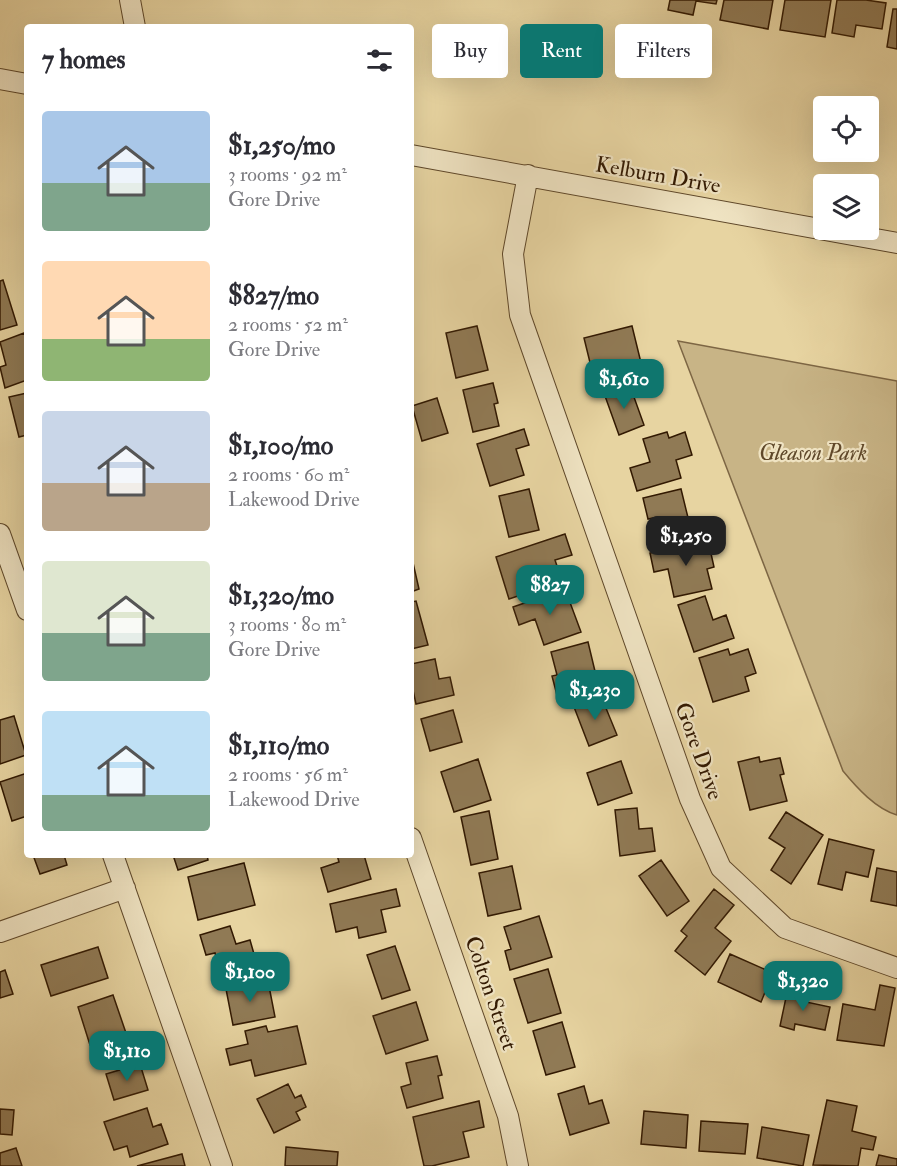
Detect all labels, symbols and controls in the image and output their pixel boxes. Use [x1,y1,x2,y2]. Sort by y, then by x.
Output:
chip: Buy [432,24,508,78]
chip: Rent [520,24,603,78]
chip: Filters [615,24,712,78]
text: 7 homes [42,44,125,76]
icon: filters [363,44,396,77]
map controls [813,96,879,240]
button: locate [813,96,879,162]
text: $1,250/mo [228,130,335,162]
icon: home [90,135,162,207]
street label: Kelburn Drive [593,150,723,200]
text: 3 rooms · 92 m² [228,162,347,187]
button: layers [813,174,879,240]
text: Gore Drive [228,187,320,212]
text: $827/mo [228,280,319,312]
icon: home [90,285,162,357]
text: 2 rooms · 52 m² [228,312,348,337]
text: Gore Drive [228,337,320,362]
pin: $1,610 [575,359,673,410]
text: $1,610 [599,366,649,391]
text: $1,100/mo [228,430,333,462]
icon: home [90,435,162,507]
park label: Gleason Park [759,439,867,467]
text: 2 rooms · 60 m² [228,462,349,487]
text: Lakewood Drive [228,487,360,512]
pin: $1,250 [637,516,735,567]
text: $1,250 [660,523,712,548]
pin: $827 [514,565,586,616]
text: $827 [530,572,570,597]
text: $1,320/mo [228,580,334,612]
icon: home [90,585,162,657]
text: 3 rooms · 80 m² [228,612,346,637]
text: Gore Drive [228,637,320,662]
pin: $1,230 [546,670,644,721]
text: $1,230 [569,677,621,702]
street label: Gore Drive [669,699,729,803]
text: $1,110/mo [228,730,329,762]
icon: home [90,735,162,807]
text: 2 rooms · 56 m² [228,762,348,787]
text: Lakewood Drive [228,787,360,812]
street label: Colton Street [458,932,524,1054]
pin: $1,100 [201,952,299,1003]
text: $1,100 [225,959,275,984]
pin: $1,320 [754,961,852,1012]
text: $1,320 [777,968,829,993]
pin: $1,110 [78,1031,176,1082]
text: $1,110 [103,1038,151,1063]

